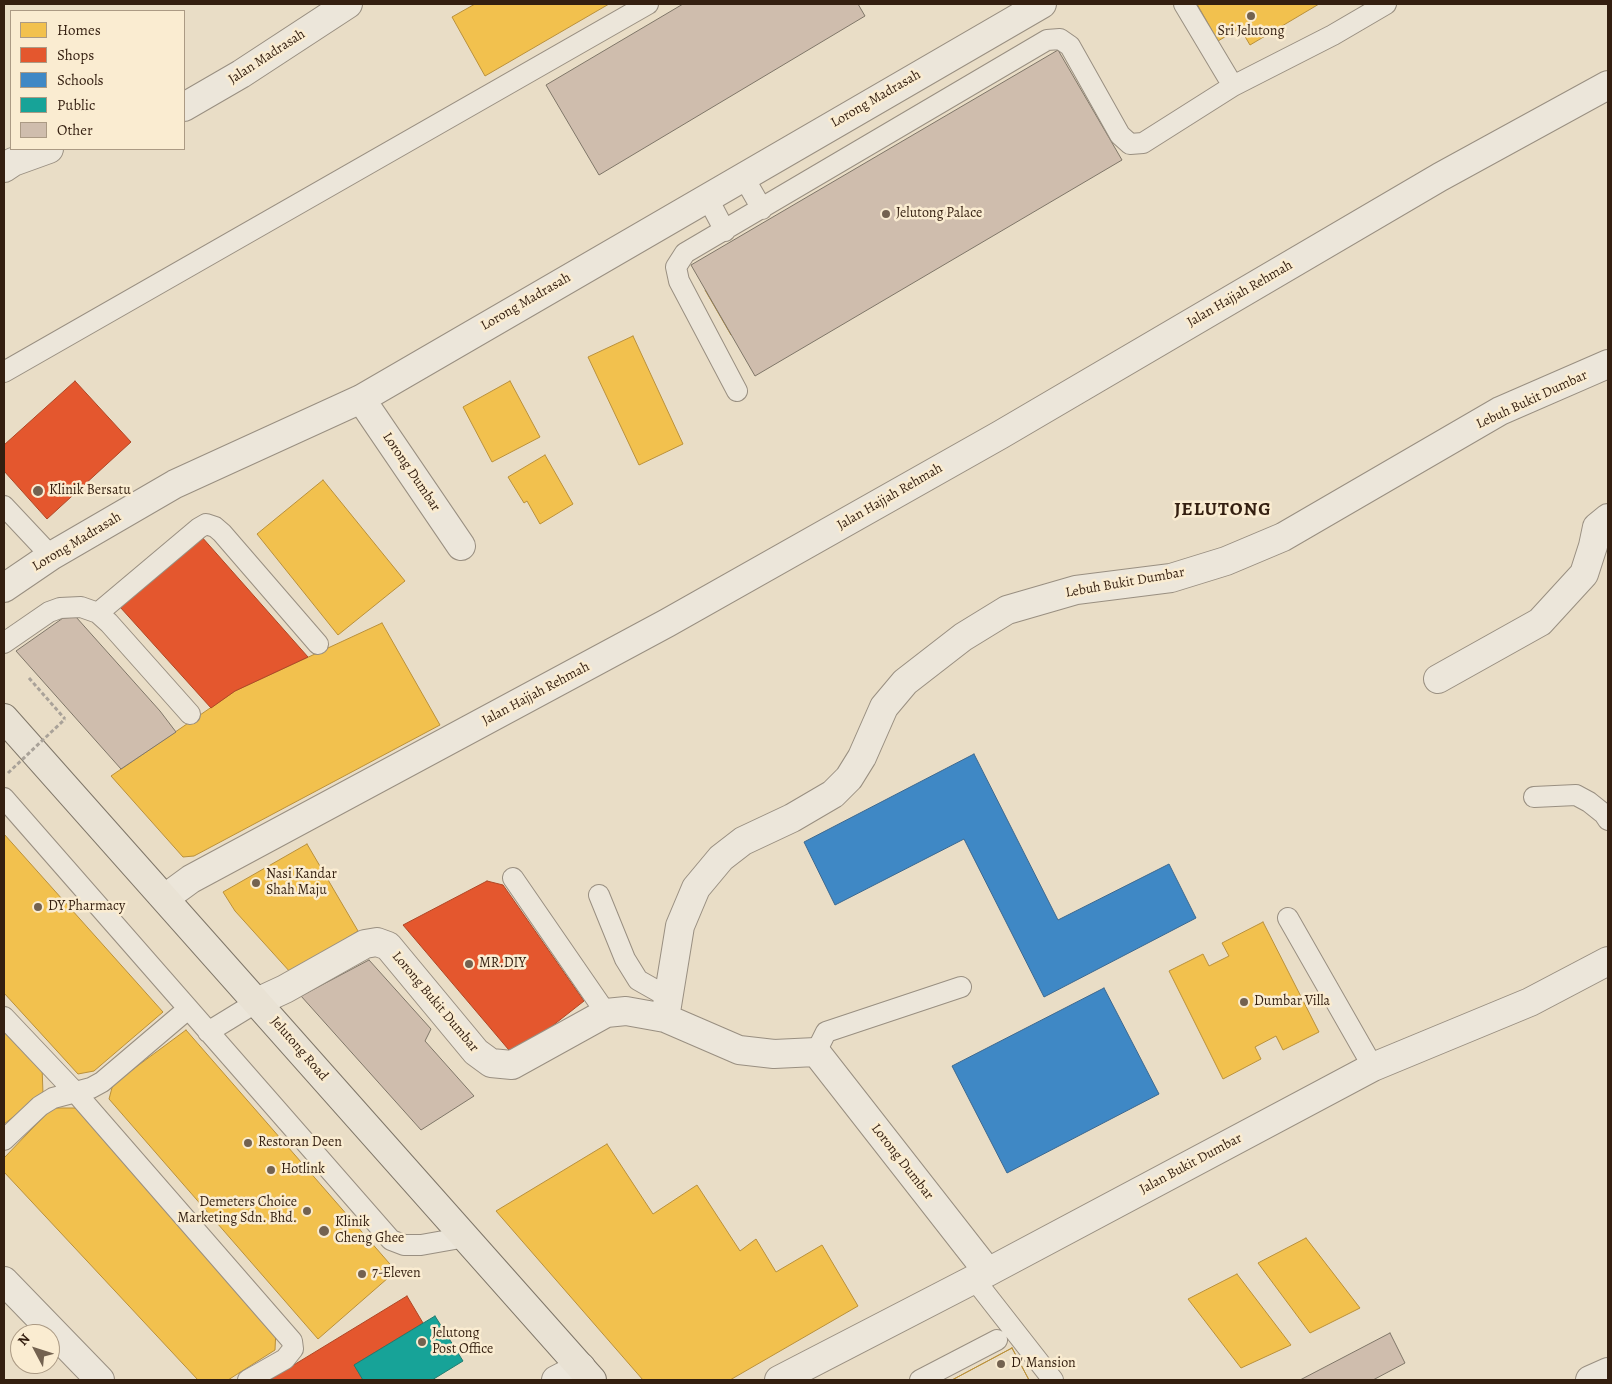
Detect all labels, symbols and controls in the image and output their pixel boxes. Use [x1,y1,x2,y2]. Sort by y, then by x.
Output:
legend [10,10,185,150]
marker: Sri Jelutong [1245,10,1257,22]
text: Homes [57,20,101,40]
place label: Sri Jelutong [1218,24,1284,40]
street label: Jalan Madrasah [225,26,309,88]
text: Shops [57,45,94,65]
street label: Lorong Madrasah [828,67,924,131]
text: Schools [57,70,104,90]
text: Public [57,95,95,115]
text: Other [57,120,93,140]
place label: Jelutong Palace [896,206,982,222]
marker: Jelutong Palace [880,208,892,220]
street label: Jalan Hajjah Rehmah [1184,257,1296,331]
street label: Lorong Madrasah [478,270,574,334]
street label: Lebuh Bukit Dumbar [1474,367,1590,433]
street label: Lorong Dumbar [378,429,444,515]
street label: Jalan Hajjah Rehmah [834,460,946,534]
place label: Klinik Bersatu [49,483,131,499]
marker: Klinik Bersatu [31,484,45,498]
district label: JELUTONG [1173,499,1273,521]
street label: Lorong Madrasah [29,509,125,575]
street label: Lebuh Bukit Dumbar [1064,564,1186,602]
street label: Jalan Hajjah Rehmah [479,659,593,729]
place label: Nasi Kandar Shah Maju [266,867,337,900]
marker: Nasi Kandar Shah Maju [250,877,262,889]
place label: DY Pharmacy [48,899,125,915]
marker: DY Pharmacy [32,901,44,913]
street label: Lorong Bukit Dumbar [388,948,482,1056]
place label: MR.DIY [479,956,526,972]
marker: MR.DIY [463,958,475,970]
place label: Dumbar Villa [1254,994,1330,1010]
marker: Dumbar Villa [1238,996,1250,1008]
street label: Jelutong Road [267,1013,331,1085]
street label: Lorong Dumbar [867,1121,937,1203]
street label: Jalan Bukit Dumbar [1137,1130,1245,1198]
place label: Restoran Deen [258,1135,342,1151]
marker: Restoran Deen [242,1137,254,1149]
place label: Hotlink [281,1162,325,1178]
marker: Hotlink [265,1164,277,1176]
place label: Demeters Choice Marketing Sdn. Bhd. [177,1195,297,1228]
marker: Demeters Choice Marketing Sdn. Bhd. [301,1205,313,1217]
place label: Klinik Cheng Ghee [335,1215,404,1248]
marker: Klinik Cheng Ghee [317,1224,331,1238]
place label: 7-Eleven [372,1266,421,1282]
marker: 7-Eleven [356,1268,368,1280]
north arrow [10,1324,60,1374]
place label: Jelutong Post Office [432,1326,493,1358]
text: N [13,1330,34,1350]
marker: Jelutong Post Office [416,1336,428,1348]
place label: D' Mansion [1011,1356,1076,1372]
marker: D' Mansion [995,1358,1007,1370]

